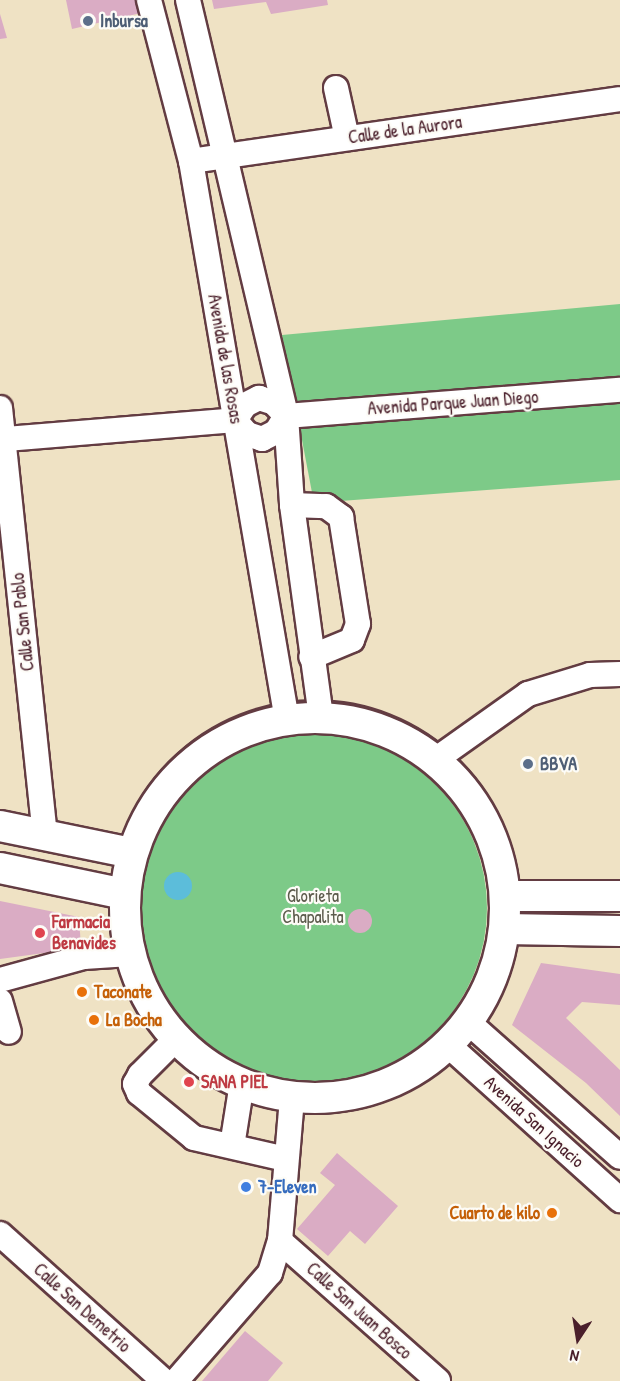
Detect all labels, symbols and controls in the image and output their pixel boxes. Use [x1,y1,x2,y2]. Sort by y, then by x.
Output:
place label: Inbursa [100,10,148,32]
marker: Inbursa [81,14,95,28]
street label: Calle de la Aurora [347,111,463,149]
street label: Avenida de las Rosas [203,293,247,425]
street label: Avenida Parque Juan Diego [367,386,539,420]
street label: Calle San Pablo [7,572,39,672]
place label: BBVA [540,753,577,775]
marker: BBVA [521,757,535,771]
park label: Glorieta Chapalita [282,886,344,928]
place label: Farmacia Benavides [52,912,116,954]
marker: Farmacia Benavides [33,926,47,940]
place label: Taconate [94,981,152,1003]
marker: Taconate [75,985,89,999]
place label: La Bocha [106,1009,162,1031]
marker: La Bocha [87,1013,101,1027]
place label: SANA PIEL [201,1071,268,1093]
street label: Avenida San Ignacio [480,1072,588,1172]
marker: SANA PIEL [182,1075,196,1089]
place label: 7-Eleven [258,1176,317,1198]
marker: 7-Eleven [239,1180,253,1194]
place label: Cuarto de kilo [449,1202,540,1224]
marker: Cuarto de kilo [545,1206,559,1220]
street label: Calle San Juan Bosco [302,1258,416,1364]
street label: Calle San Demetrio [29,1259,135,1357]
north arrow [548,1309,608,1369]
text: N [568,1345,581,1368]

